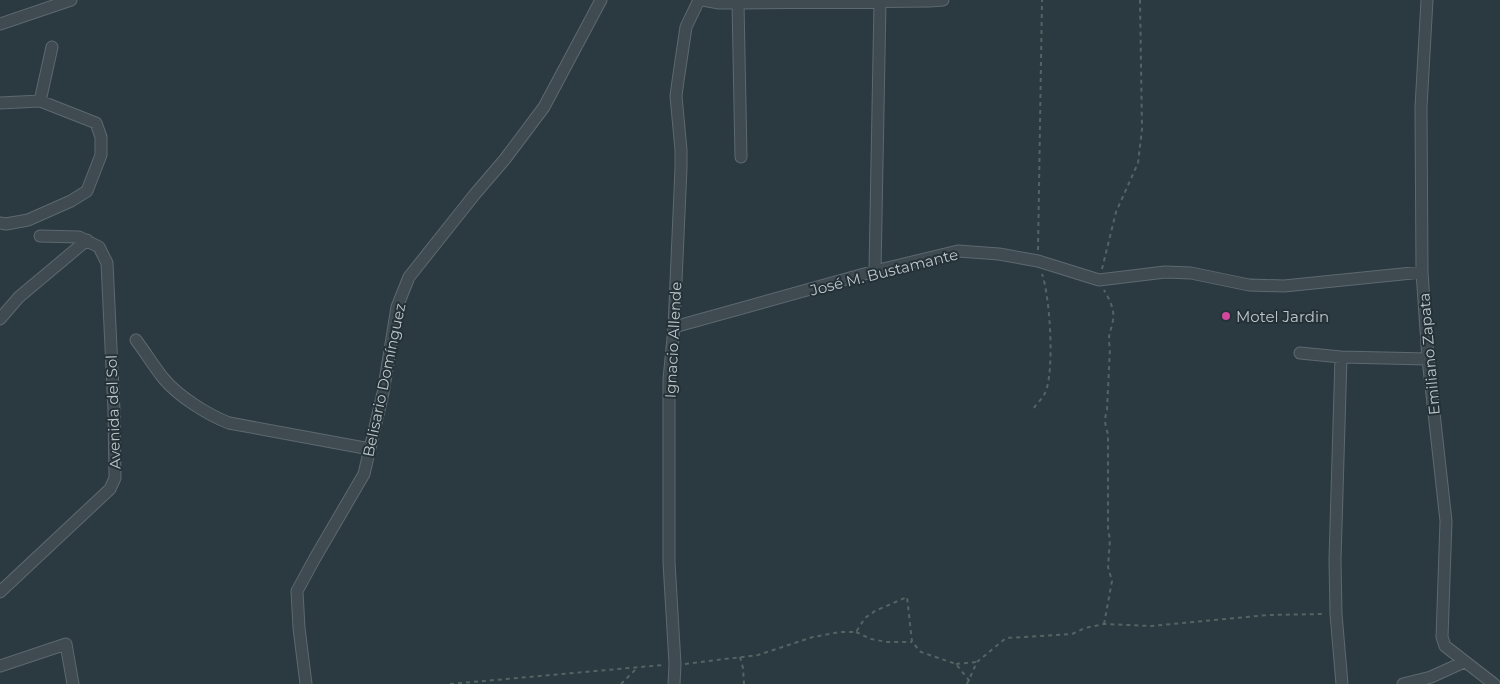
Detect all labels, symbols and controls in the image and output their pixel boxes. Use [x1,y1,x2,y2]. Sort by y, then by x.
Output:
street label: José M. Bustamante [807,244,960,300]
street label: Ignacio Allende [660,281,686,399]
street label: Emiliano Zapata [1414,292,1444,416]
street label: Belisario Domínguez [358,301,410,459]
place label: Motel Jardin [1236,307,1329,326]
marker: Motel Jardin [1220,310,1232,322]
street label: Avenida del Sol [102,355,124,469]

